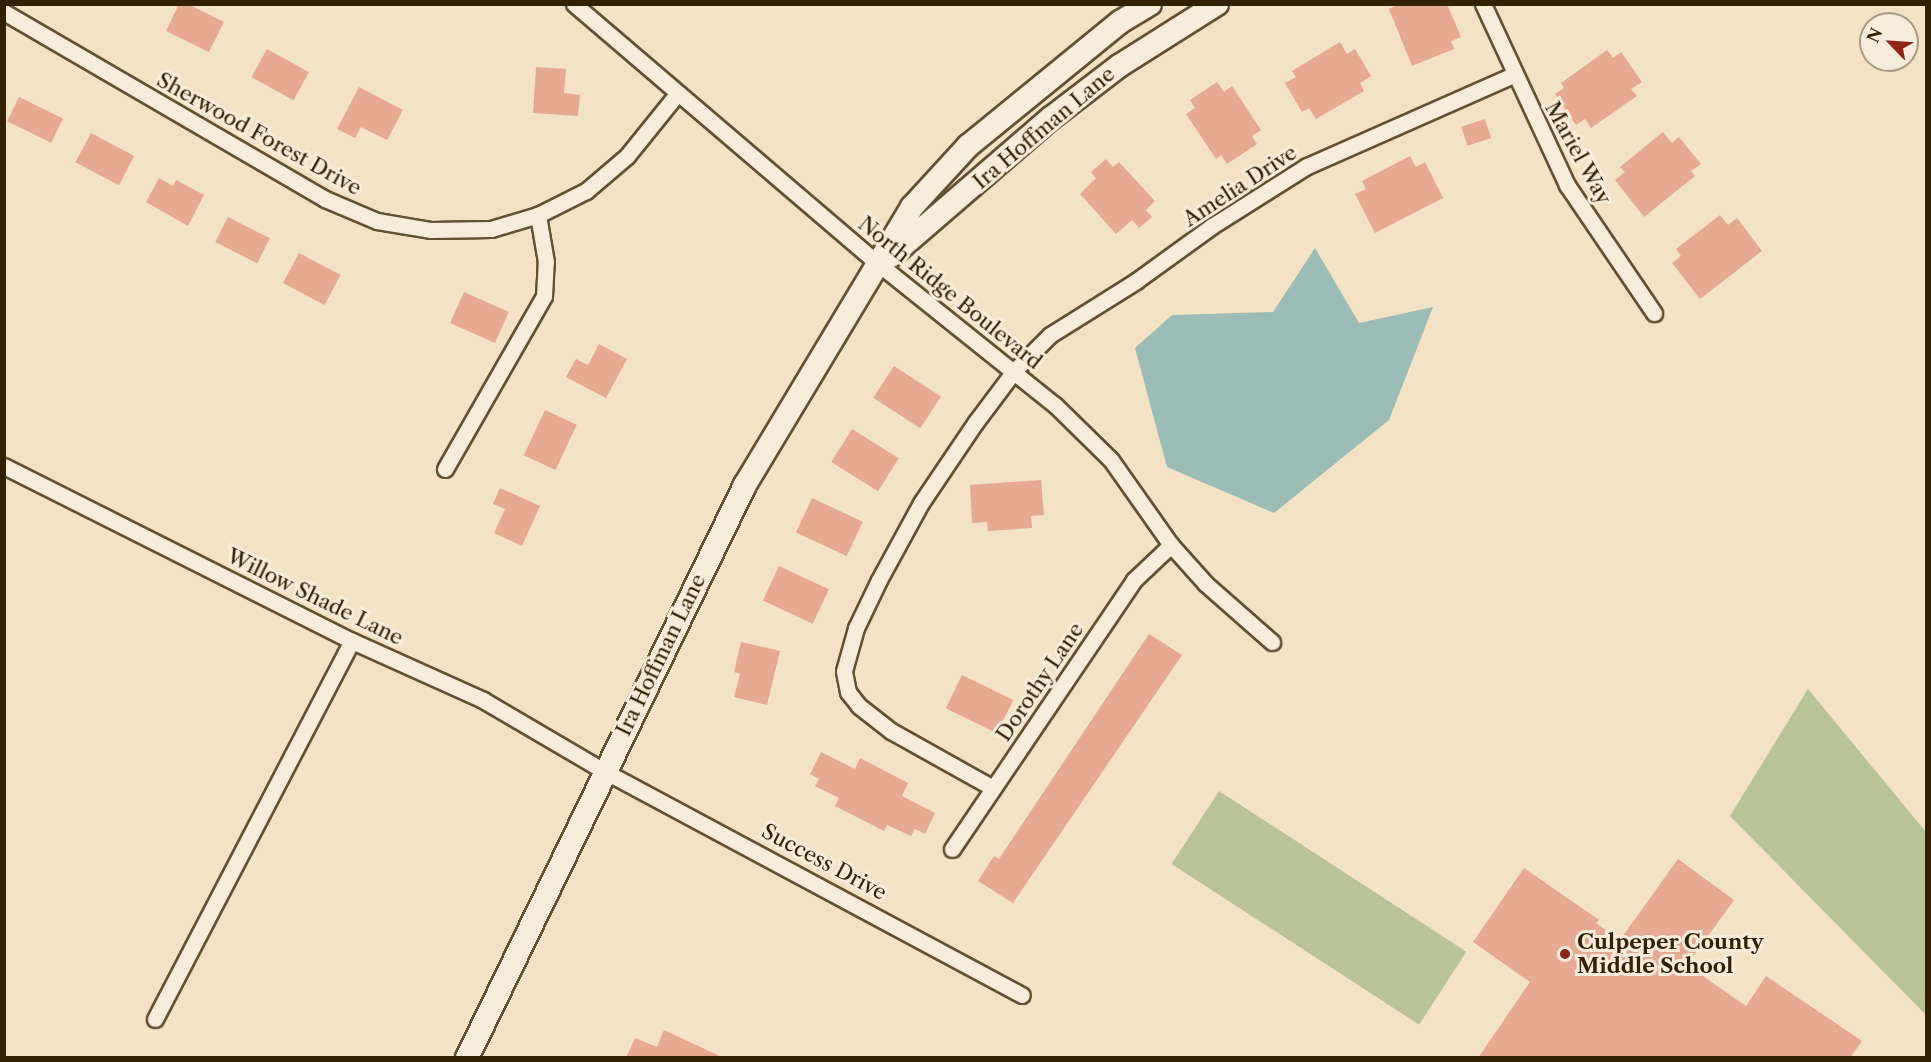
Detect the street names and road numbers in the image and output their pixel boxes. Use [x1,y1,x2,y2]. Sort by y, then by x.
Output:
street label: Ira Hoffman Lane [968,61,1120,195]
street label: Sherwood Forest Drive [152,67,366,201]
street label: Mariel Way [1539,97,1617,209]
street label: Amelia Drive [1178,140,1302,232]
street label: North Ridge Boulevard [853,211,1047,375]
street label: Willow Shade Lane [222,543,408,651]
street label: Ira Hoffman Lane [611,570,711,740]
street label: Dorothy Lane [991,618,1089,746]
street label: Success Drive [757,819,891,905]

